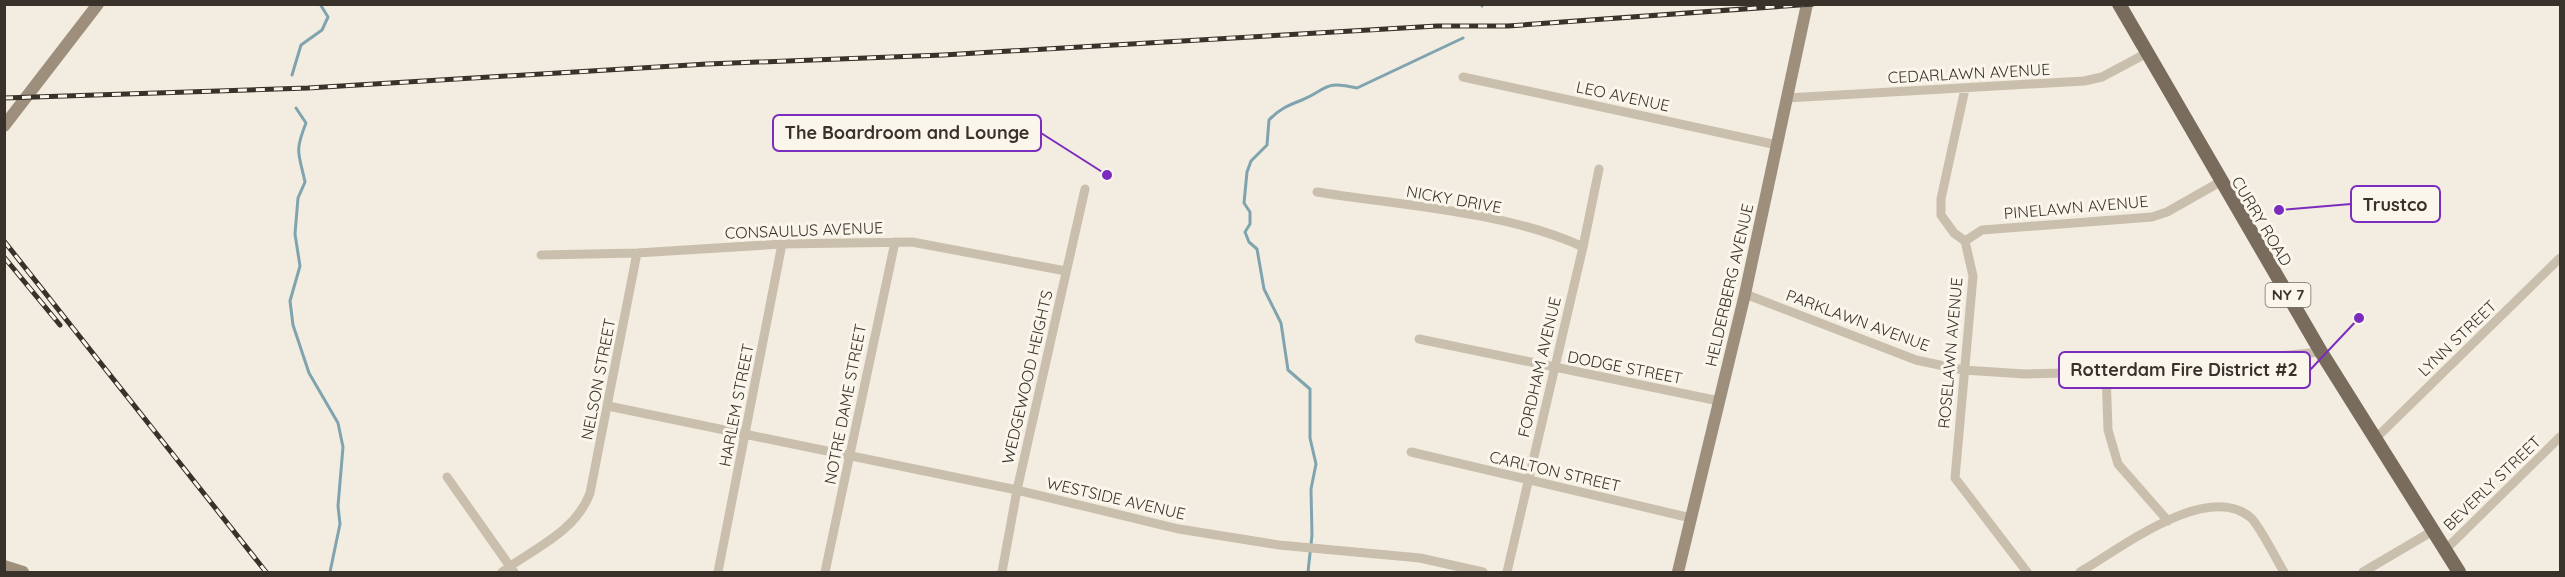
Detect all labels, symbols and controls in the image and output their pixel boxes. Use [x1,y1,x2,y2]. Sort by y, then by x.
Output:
street label: CEDARLAWN AVENUE [1887,59,2051,87]
street label: LEO AVENUE [1574,76,1672,116]
callout: The Boardroom and Lounge [773,115,1041,151]
text: The Boardroom and Lounge [785,121,1029,144]
street label: CURRY ROAD [2227,173,2297,269]
street label: NICKY DRIVE [1405,181,1503,217]
callout: Trustco [2351,186,2440,222]
street label: PINELAWN AVENUE [2003,191,2149,223]
text: Trustco [2362,193,2428,216]
street label: HELDERBERG AVENUE [1701,202,1757,368]
street label: CONSAULUS AVENUE [724,217,884,243]
street label: ROSELAWN AVENUE [1933,277,1967,429]
road number: NY 7 [2266,283,2310,307]
street label: PARKLAWN AVENUE [1783,285,1933,355]
street label: WEDGEWOOD HEIGHTS [997,288,1057,466]
street label: FORDHAM AVENUE [1513,295,1565,439]
street label: LYNN STREET [2414,295,2501,380]
street label: NELSON STREET [576,316,620,442]
street label: NOTRE DAME STREET [820,322,870,486]
street label: HARLEM STREET [714,341,758,468]
street label: DODGE STREET [1566,346,1685,388]
callout: Rotterdam Fire District #2 [2059,352,2310,388]
text: Rotterdam Fire District #2 [2070,358,2298,381]
street label: BEVERLY STREET [2439,431,2545,535]
street label: CARLTON STREET [1487,446,1623,496]
street label: WESTSIDE AVENUE [1045,472,1187,524]

